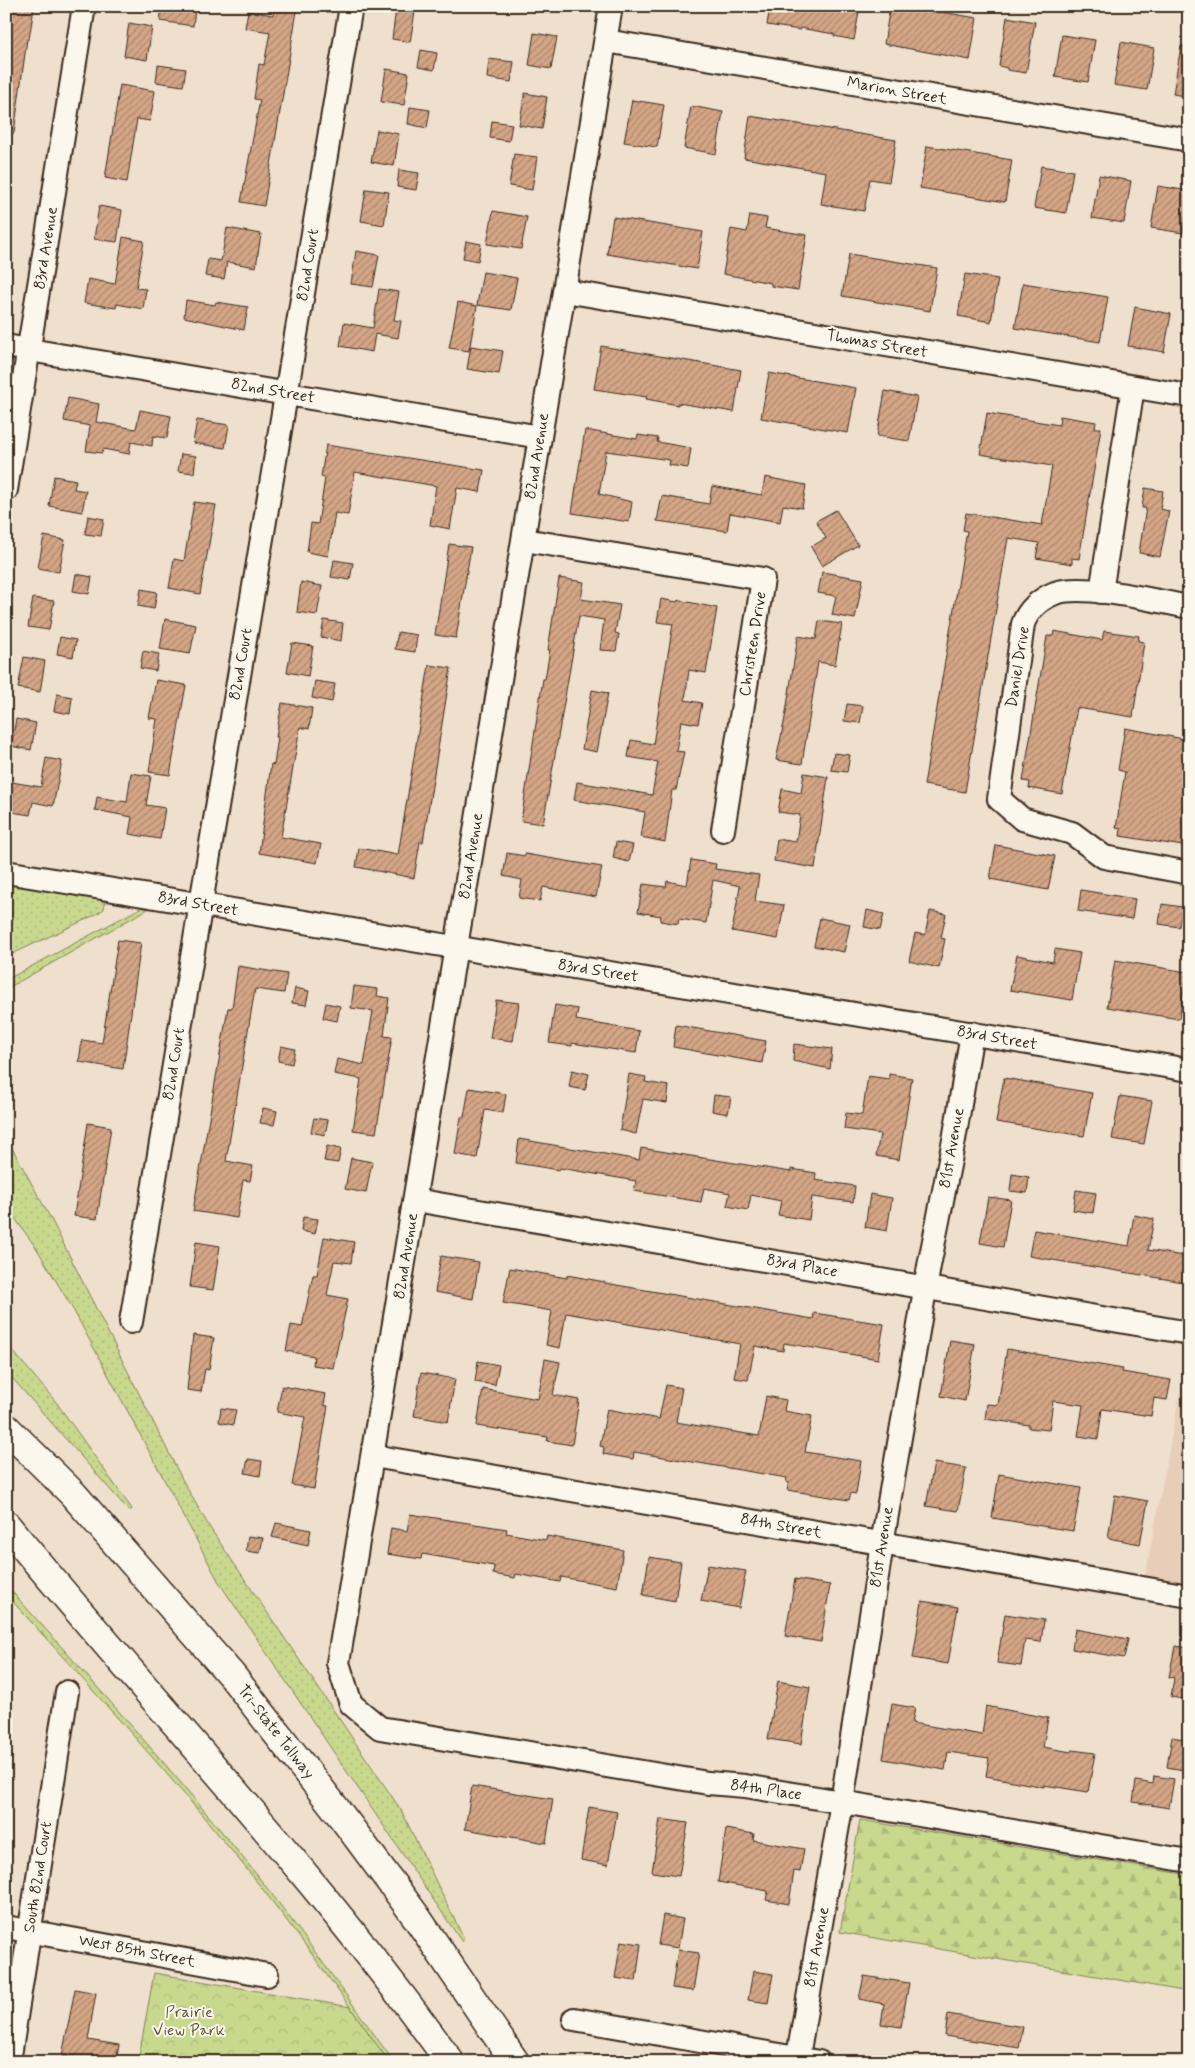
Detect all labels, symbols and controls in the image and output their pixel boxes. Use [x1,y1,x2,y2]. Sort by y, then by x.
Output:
street label: Marion Street [845,72,949,110]
street label: 83rd Avenue [29,205,63,291]
street label: 82nd Court [292,227,324,303]
street label: Thomas Street [825,325,930,363]
street label: 82nd Street [230,373,317,409]
street label: 82nd Avenue [520,411,554,501]
street label: Christeen Drive [734,590,772,698]
street label: Daniel Drive [1001,625,1035,709]
street label: 82nd Court [224,626,258,702]
street label: 82nd Avenue [454,811,488,901]
street label: 83rd Street [156,887,240,921]
street label: 83rd Street [556,954,640,988]
street label: 83rd Street [955,1021,1039,1055]
street label: 82nd Court [158,1026,190,1102]
street label: 81st Avenue [935,1106,969,1190]
street label: 82nd Avenue [389,1211,423,1301]
street label: 83rd Place [765,1249,839,1283]
street label: 81st Avenue [865,1505,899,1589]
street label: 84th Street [739,1509,824,1544]
street label: Tri-State Tollway [233,1681,319,1783]
street label: 84th Place [729,1775,803,1805]
street label: South 82nd Court [19,1820,57,1934]
street label: 81st Avenue [800,1905,834,1989]
street label: West 85th Street [77,1929,198,1973]
park label: Prairie View Park [153,2002,225,2041]

